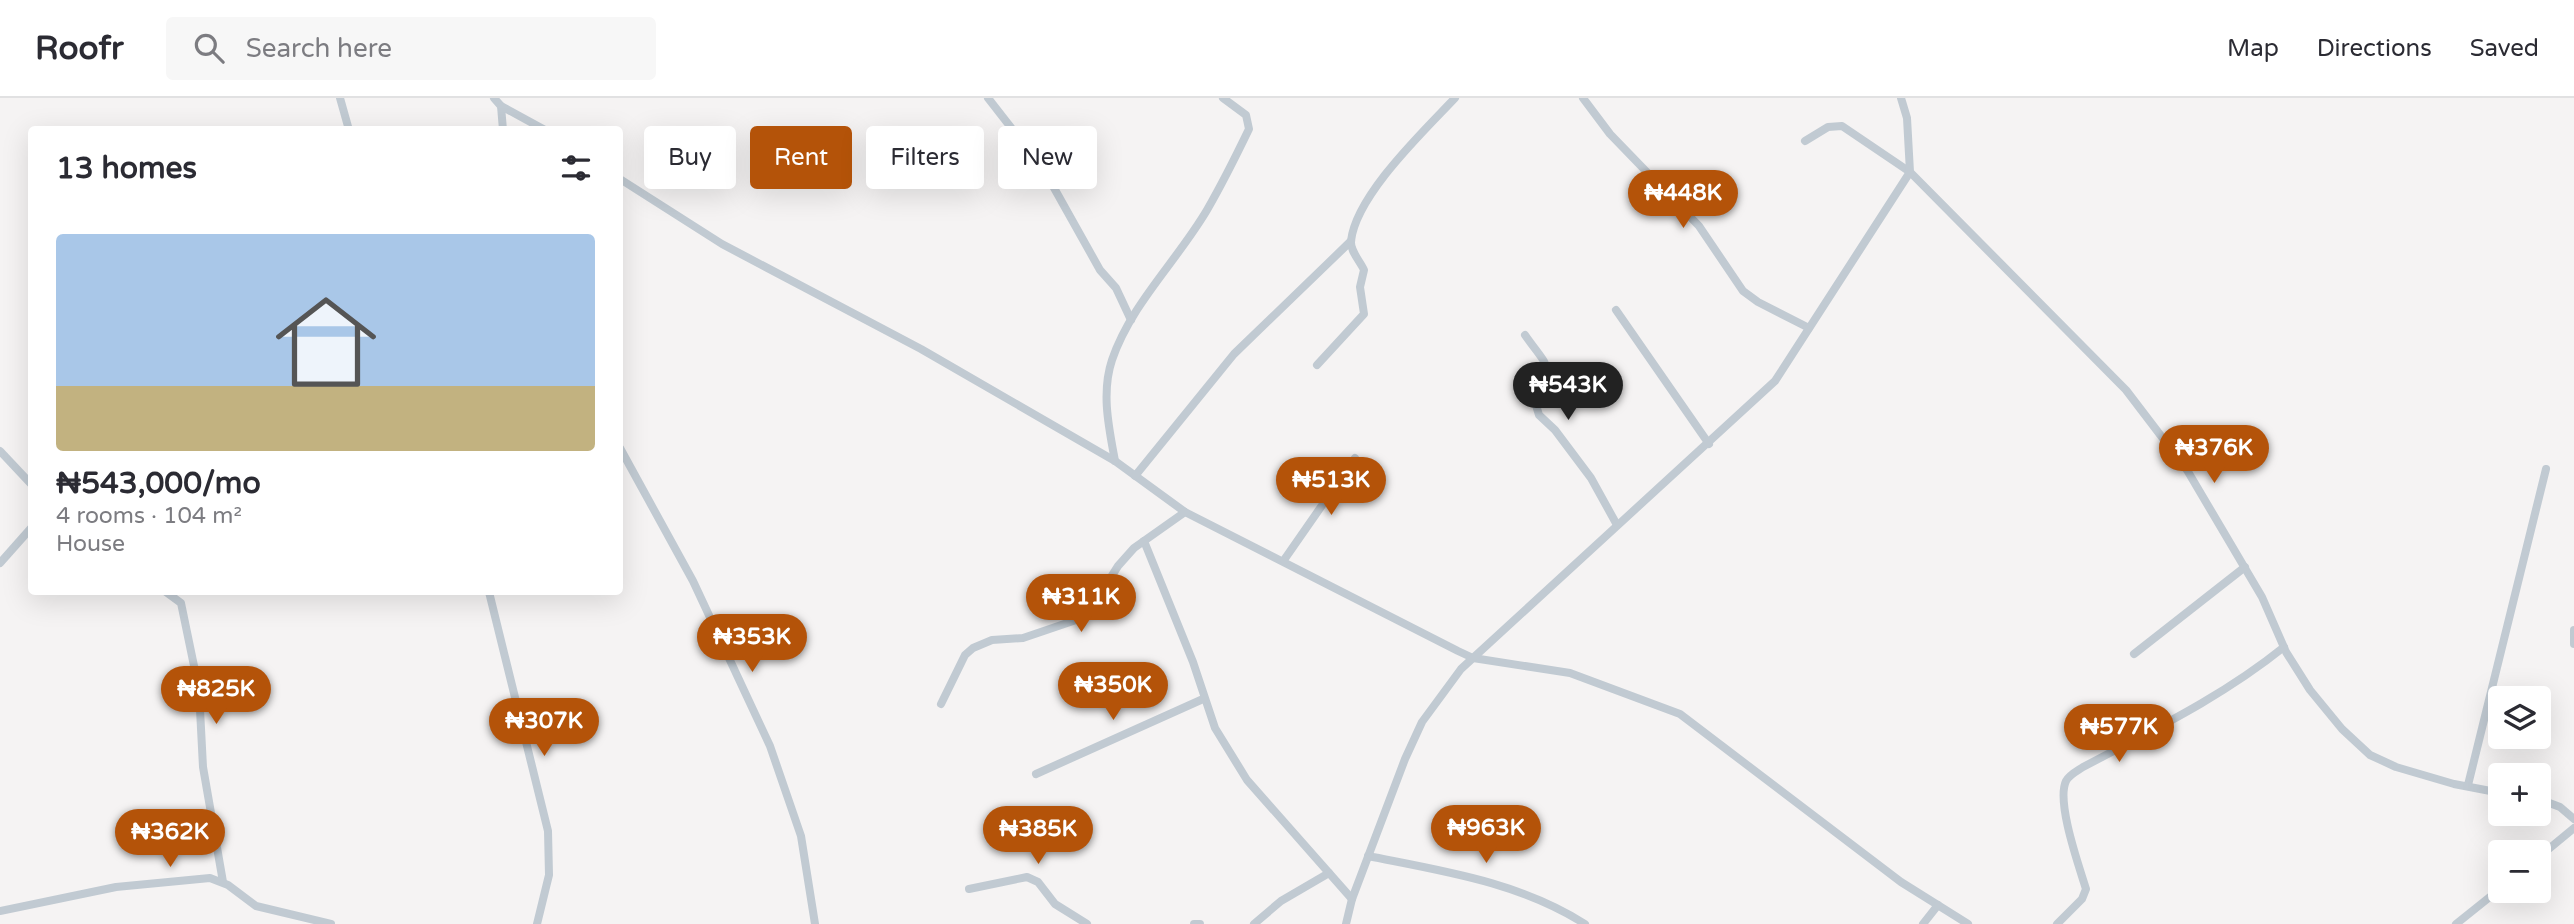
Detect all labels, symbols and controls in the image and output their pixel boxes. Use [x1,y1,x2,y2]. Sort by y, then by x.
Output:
search box [166,17,656,80]
text: Roofr [35,29,124,68]
icon: search [190,29,228,67]
text: Search here [246,33,392,64]
text: Map [2227,34,2279,63]
text: Directions [2317,34,2432,63]
text: Saved [2470,34,2539,63]
chip: Buy [644,126,736,189]
chip: Rent [750,126,852,189]
chip: Filters [866,126,984,189]
chip: New [998,126,1097,189]
icon: filters [557,149,595,187]
text: 13 homes [56,150,197,187]
pin: ₦448K [1634,170,1732,230]
text: ₦448K [1644,179,1722,207]
icon: home [263,279,389,405]
pin: ₦543K [1519,362,1617,422]
text: ₦543K [1529,371,1607,399]
pin: ₦376K [2165,426,2263,485]
text: ₦376K [2175,434,2253,462]
pin: ₦513K [1282,458,1380,517]
text: ₦543,000/mo [56,465,261,502]
text: ₦513K [1292,466,1370,494]
text: 4 rooms · 104 m² [56,502,242,530]
text: House [56,530,125,558]
pin: ₦311K [1032,574,1130,634]
text: ₦311K [1042,583,1120,611]
pin: ₦353K [703,614,801,674]
text: ₦353K [713,623,791,651]
pin: ₦350K [1064,662,1162,722]
pin: ₦825K [167,666,265,726]
text: ₦350K [1074,671,1152,699]
text: ₦825K [177,675,255,703]
map controls [2488,686,2551,903]
button: layers [2488,686,2551,749]
pin: ₦307K [495,698,593,758]
pin: ₦577K [2070,704,2168,764]
text: ₦307K [505,707,583,735]
text: ₦577K [2080,713,2158,741]
button: + [2488,763,2551,826]
pin: ₦385K [989,806,1087,866]
pin: ₦963K [1437,806,1535,865]
pin: ₦362K [121,810,219,869]
text: ₦963K [1447,814,1525,842]
text: ₦385K [999,815,1077,843]
text: ₦362K [131,818,209,846]
button: − [2488,840,2551,903]

